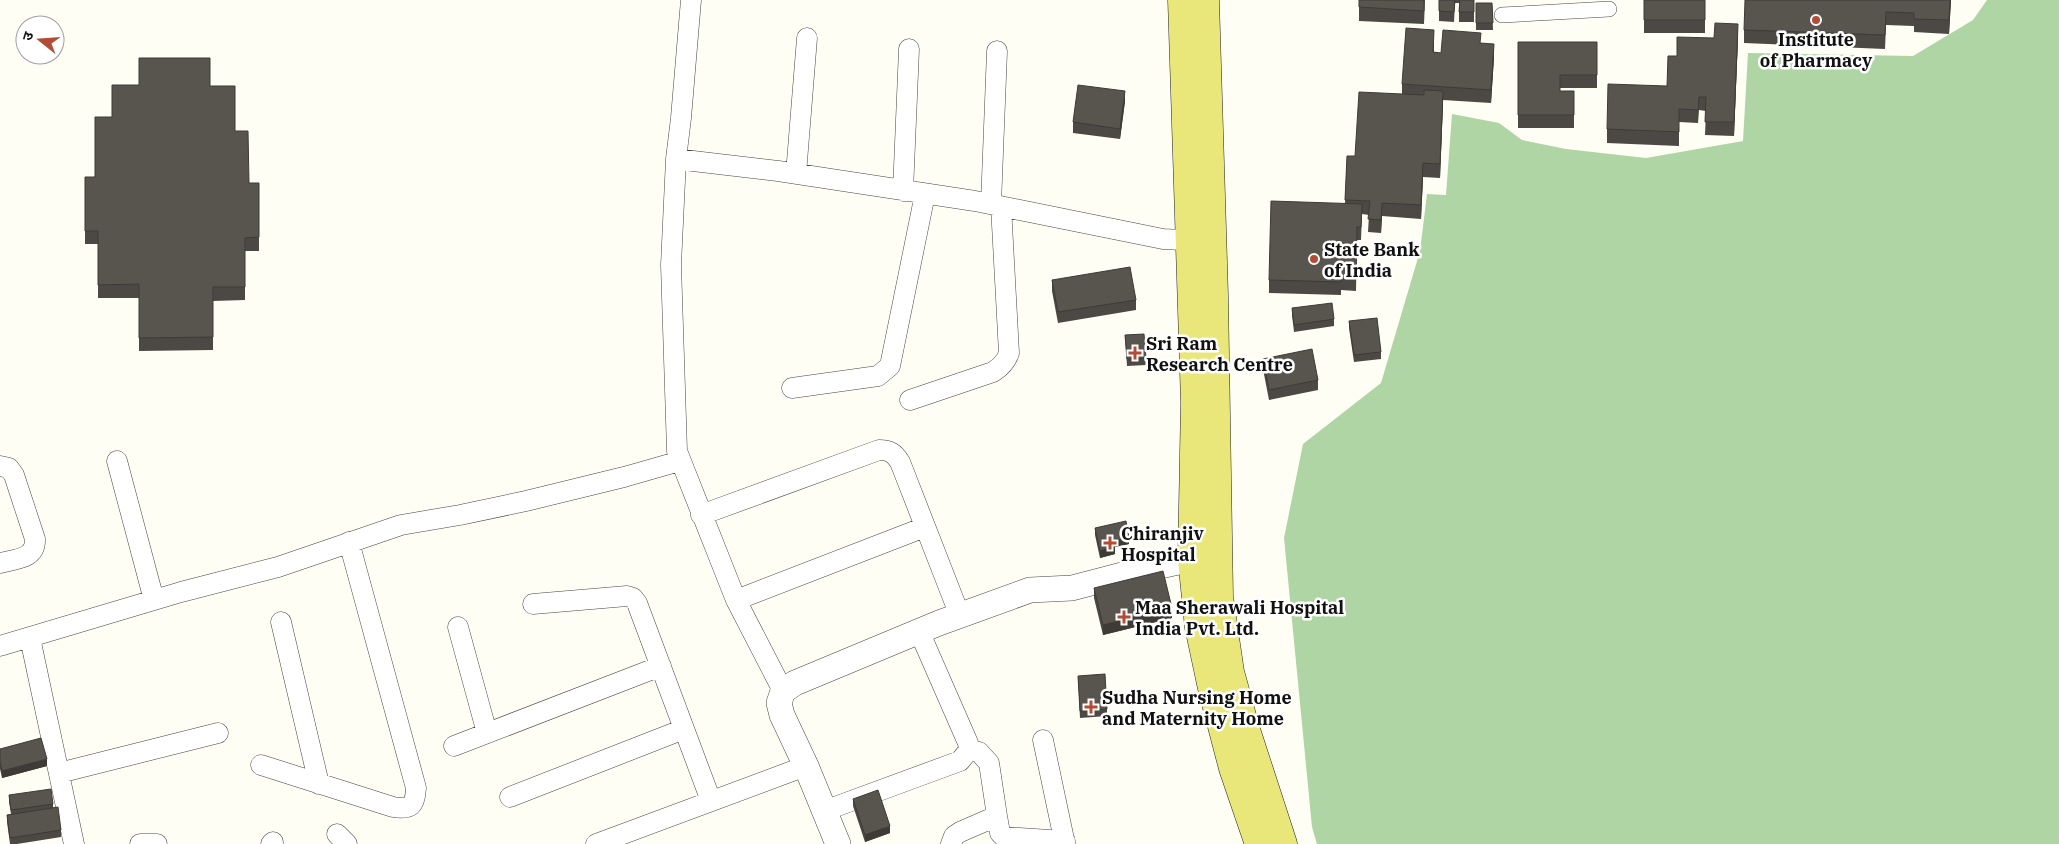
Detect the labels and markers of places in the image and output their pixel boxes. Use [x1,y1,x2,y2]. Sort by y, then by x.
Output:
marker: Institute of Pharmacy [1810,14,1822,26]
place label: Institute of Pharmacy [1760,28,1873,72]
place label: State Bank of India [1324,238,1420,282]
marker: State Bank of India [1308,253,1320,265]
place label: Sri Ram Research Centre [1146,332,1293,376]
marker: Sri Ram Research Centre [1128,346,1142,360]
place label: Chiranjiv Hospital [1121,522,1205,566]
marker: Chiranjiv Hospital [1103,536,1117,550]
place label: Maa Sherawali Hospital India Pvt. Ltd. [1135,596,1344,640]
marker: Maa Sherawali Hospital India Pvt. Ltd. [1117,610,1131,624]
place label: Sudha Nursing Home and Maternity Home [1102,686,1292,730]
marker: Sudha Nursing Home and Maternity Home [1084,700,1098,714]

